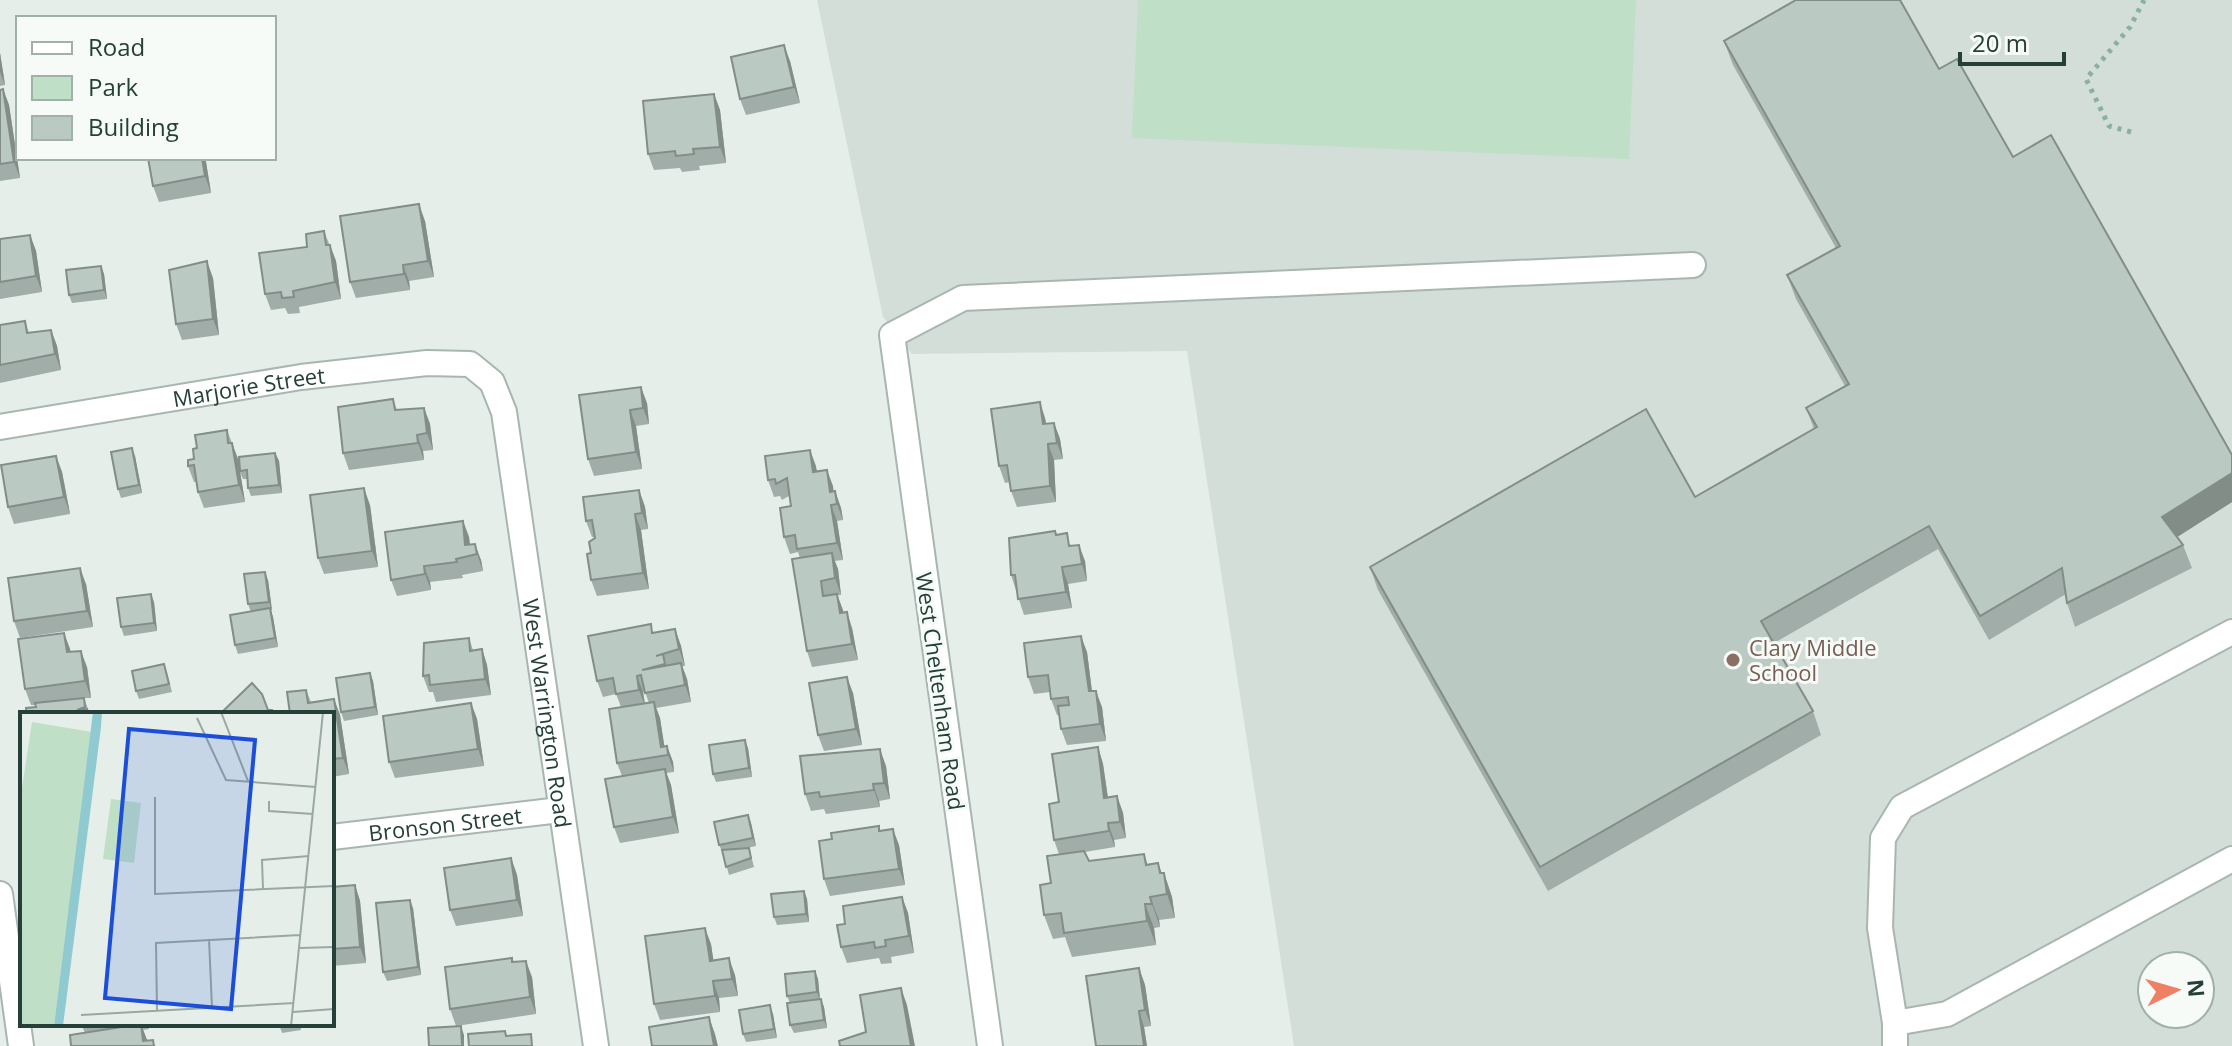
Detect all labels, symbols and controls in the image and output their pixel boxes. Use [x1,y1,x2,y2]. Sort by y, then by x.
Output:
legend [16,16,276,160]
scale bar [1960,16,2064,66]
text: 20 m [1972,26,2028,59]
text: Road [88,30,145,63]
text: Park [88,70,139,103]
text: Building [88,110,179,143]
street label: Marjorie Street [170,359,327,413]
street label: West Cheltenham Road [909,570,973,812]
street label: West Warrington Road [516,597,579,830]
place label: Clary Middle School [1749,632,1877,687]
marker: Clary Middle School [1724,651,1742,669]
inset map [20,712,334,1026]
street label: Bronson Street [367,800,524,848]
north arrow [2136,950,2216,1030]
text: N [2181,978,2213,998]

